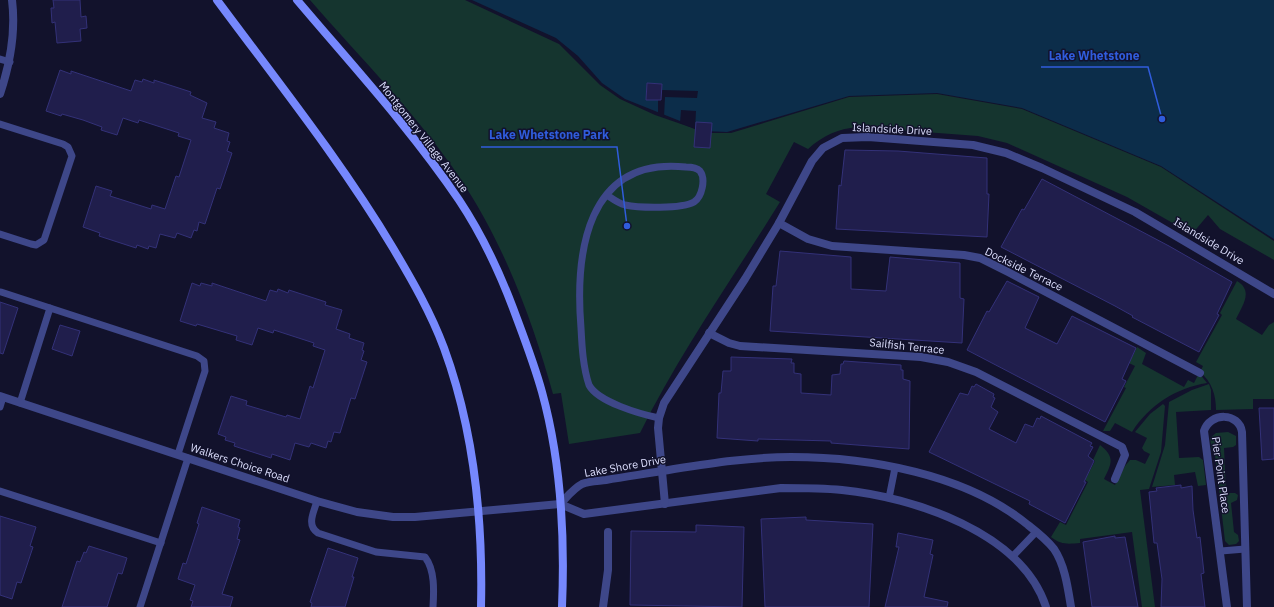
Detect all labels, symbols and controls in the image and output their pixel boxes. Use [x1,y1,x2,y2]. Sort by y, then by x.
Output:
callout: Lake Whetstone [1041,43,1148,67]
text: Lake Whetstone [1049,48,1140,63]
street label: Montgomery Village Avenue [376,79,472,195]
street label: Islandside Drive [852,120,932,138]
callout: Lake Whetstone Park [481,123,617,147]
text: Lake Whetstone Park [489,127,609,142]
street label: Islandside Drive [1171,214,1247,268]
street label: Dockside Terrace [983,244,1065,294]
street label: Sailfish Terrace [869,335,945,357]
street label: Pier Point Place [1209,436,1233,514]
street label: Walkers Choice Road [189,440,291,486]
street label: Lake Shore Drive [583,452,667,480]

